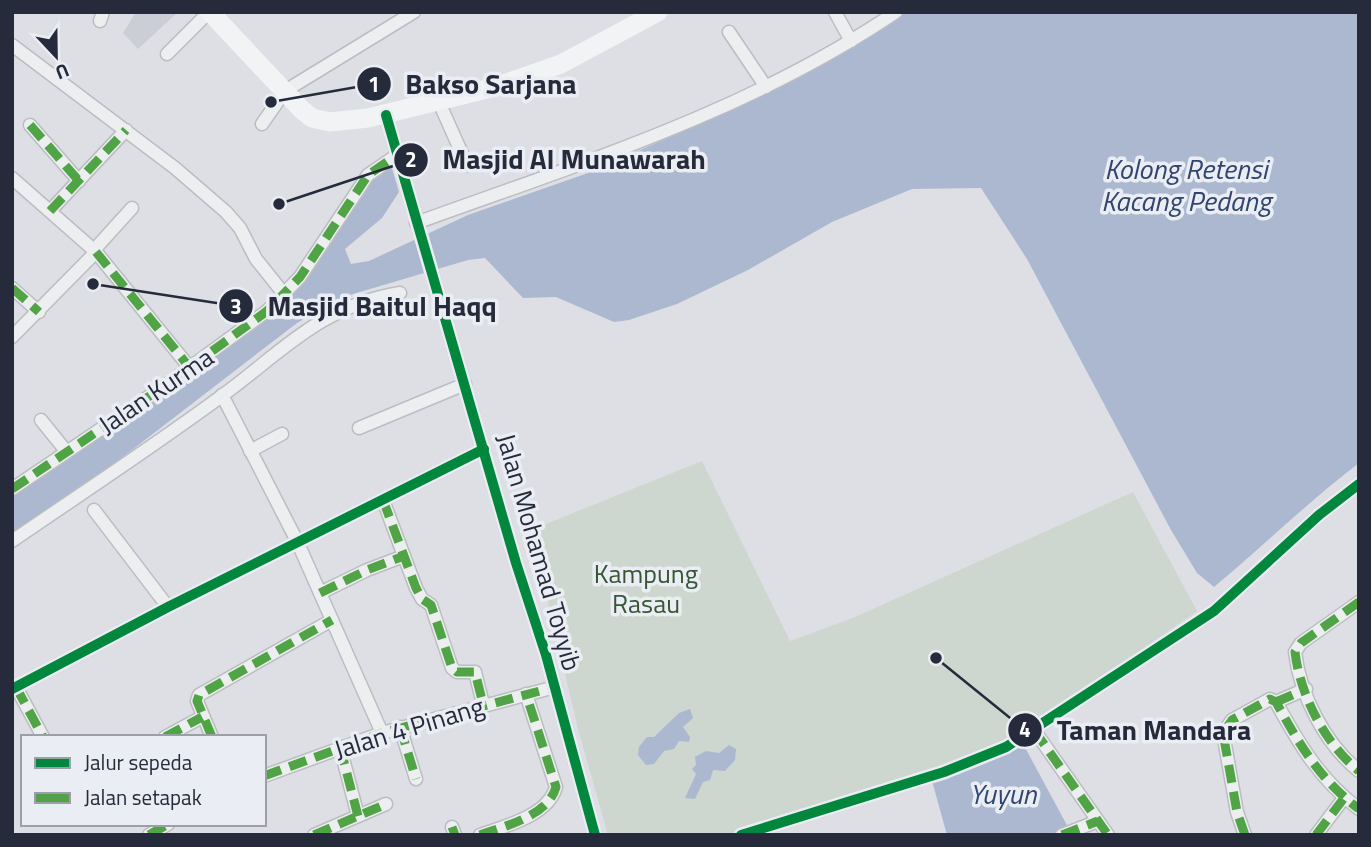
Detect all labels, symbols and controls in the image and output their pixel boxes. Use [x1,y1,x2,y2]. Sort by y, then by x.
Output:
north arrow [21,21,91,91]
text: U [51,56,74,88]
callout: Bakso Sarjana [357,60,591,109]
text: Bakso Sarjana [405,62,577,105]
text: 1 [368,68,380,100]
callout: Masjid Al Munawarah [393,135,720,184]
text: Masjid Al Munawarah [442,137,706,180]
text: 2 [405,143,417,175]
water label: Kolong Retensi Kacang Pedang [1101,147,1274,222]
callout: Masjid Baitul Haqq [219,282,511,331]
text: Masjid Baitul Haqq [267,284,497,327]
text: 3 [230,290,242,322]
street label: Jalan Kurma [90,338,221,443]
street label: Jalan Mohamad Toyyib [487,429,592,675]
park label: Kampung Rasau [594,554,698,623]
street label: Jalan 4 Pinang [329,686,489,769]
callout: Taman Mandara [1008,705,1265,754]
text: Taman Mandara [1057,708,1251,751]
text: 4 [1019,713,1031,745]
legend [21,735,266,826]
text: Jalur sepeda [84,746,193,778]
water label: Yuyun [970,772,1037,815]
text: Jalan setapak [84,781,202,813]

